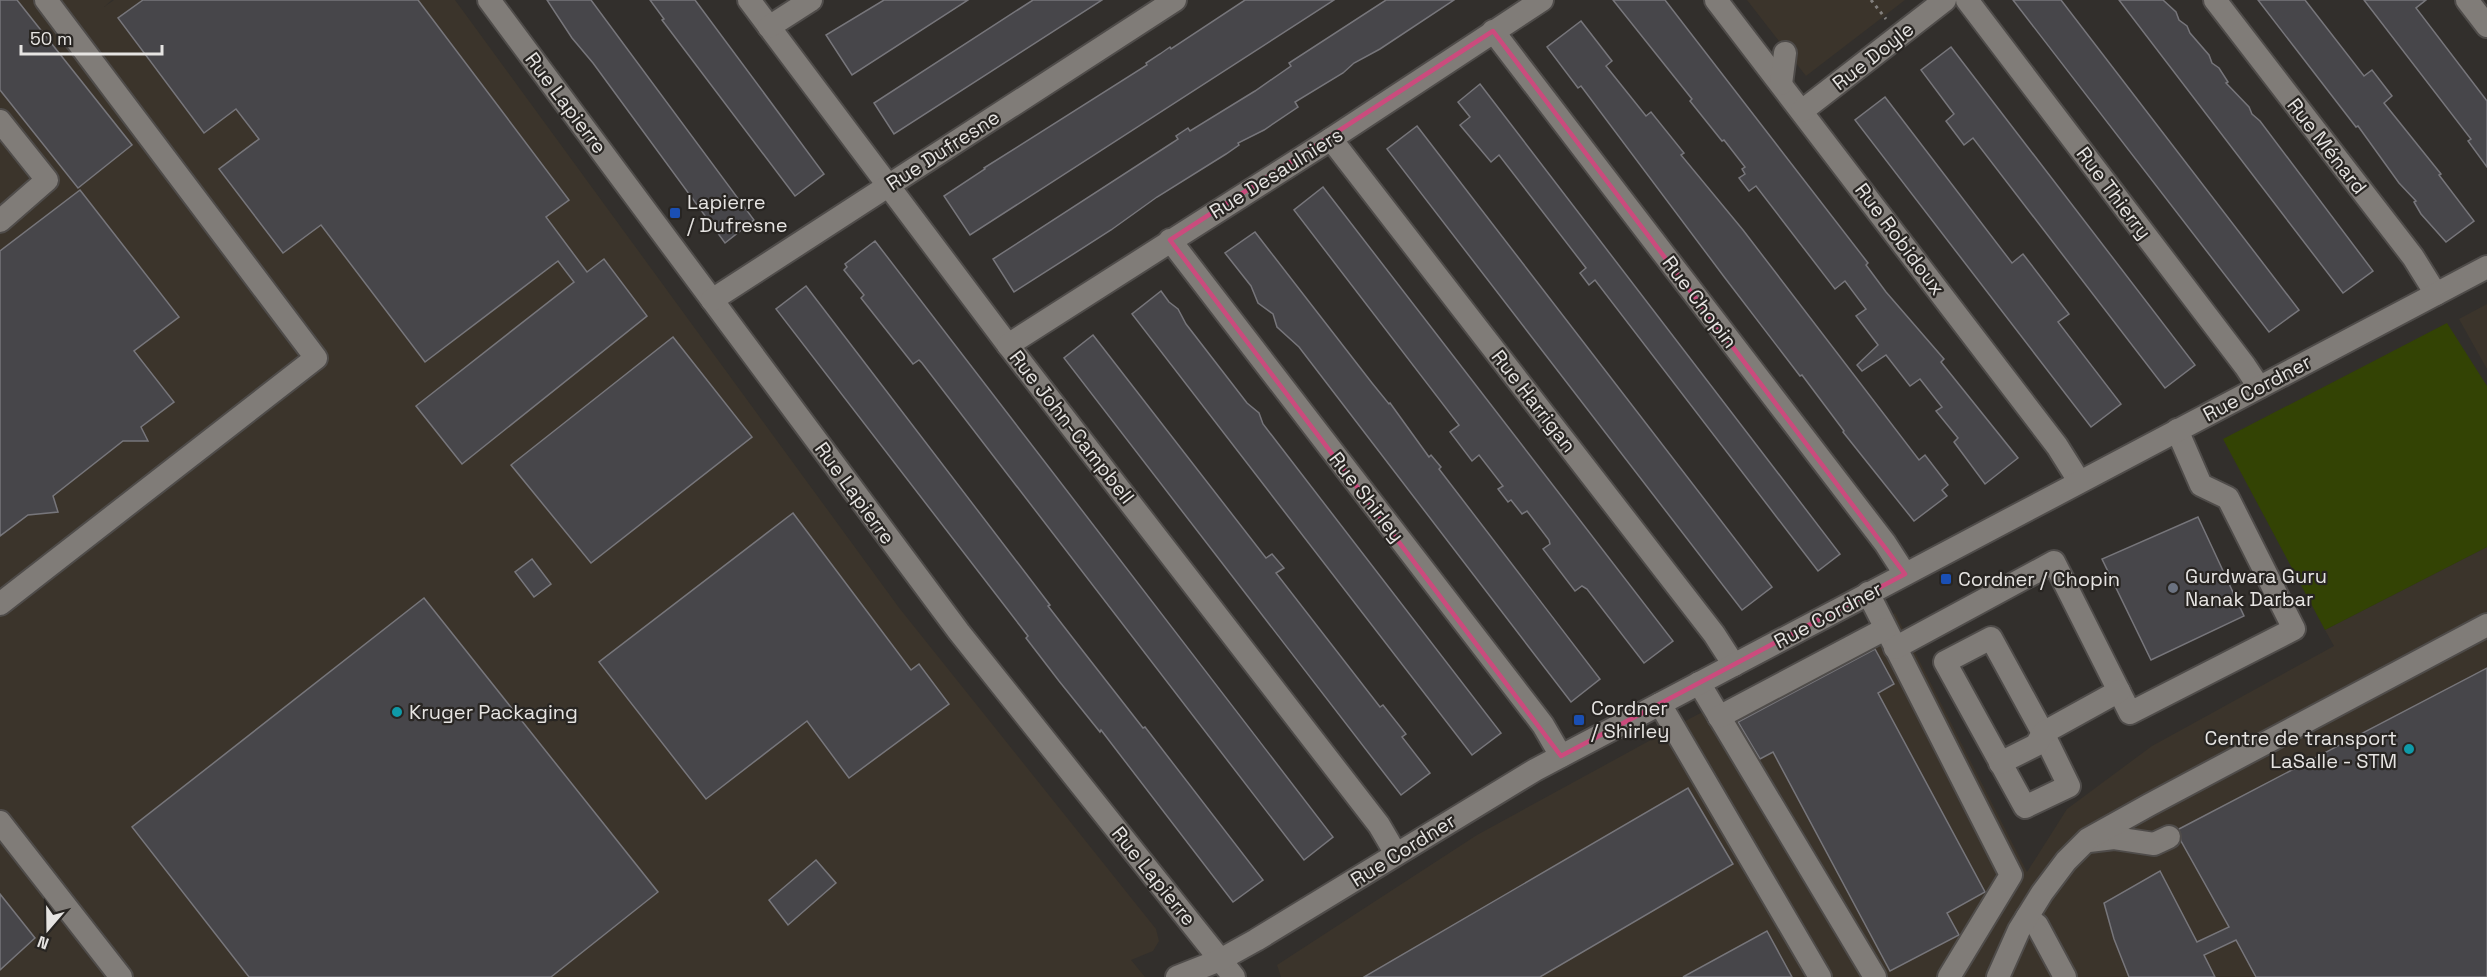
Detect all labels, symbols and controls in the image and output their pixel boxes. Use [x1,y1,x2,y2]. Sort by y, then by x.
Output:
street label: Rue Doyle [1827,16,1919,96]
scale bar [21,18,162,56]
text: 50 m [30,27,72,50]
street label: Rue Lapierre [519,47,613,159]
street label: Rue Ménard [2281,93,2373,199]
street label: Rue Dufresne [881,104,1005,196]
street label: Rue Desaulniers [1204,122,1348,224]
street label: Rue Thierry [2071,141,2157,245]
street label: Rue Robidoux [1849,178,1951,300]
place label: Lapierre / Dufresne [687,189,788,238]
marker: Lapierre / Dufresne [668,206,682,220]
street label: Rue Chopin [1657,251,1743,353]
street label: Rue John-Campbell [1004,345,1140,509]
street label: Rue Harrigan [1486,345,1582,457]
street label: Rue Cordner [2198,349,2316,427]
street label: Rue Lapierre [809,437,901,549]
street label: Rue Shirley [1324,447,1410,547]
place label: Gurdwara Guru Nanak Darbar [2185,563,2327,612]
place label: Cordner / Chopin [1958,566,2120,592]
marker: Cordner / Chopin [1939,572,1953,586]
street label: Rue Cordner [1769,576,1887,654]
marker: Gurdwara Guru Nanak Darbar [2166,581,2180,595]
place label: Cordner / Shirley [1591,695,1669,744]
place label: Kruger Packaging [409,699,578,725]
marker: Kruger Packaging [390,705,404,719]
marker: Cordner / Shirley [1572,713,1586,727]
place label: Centre de transport LaSalle - STM [2204,725,2397,774]
marker: Centre de transport LaSalle - STM [2402,742,2416,756]
street label: Rue Cordner [1346,808,1460,892]
street label: Rue Lapierre [1106,821,1202,931]
north arrow [18,899,78,959]
text: N [34,931,52,954]

